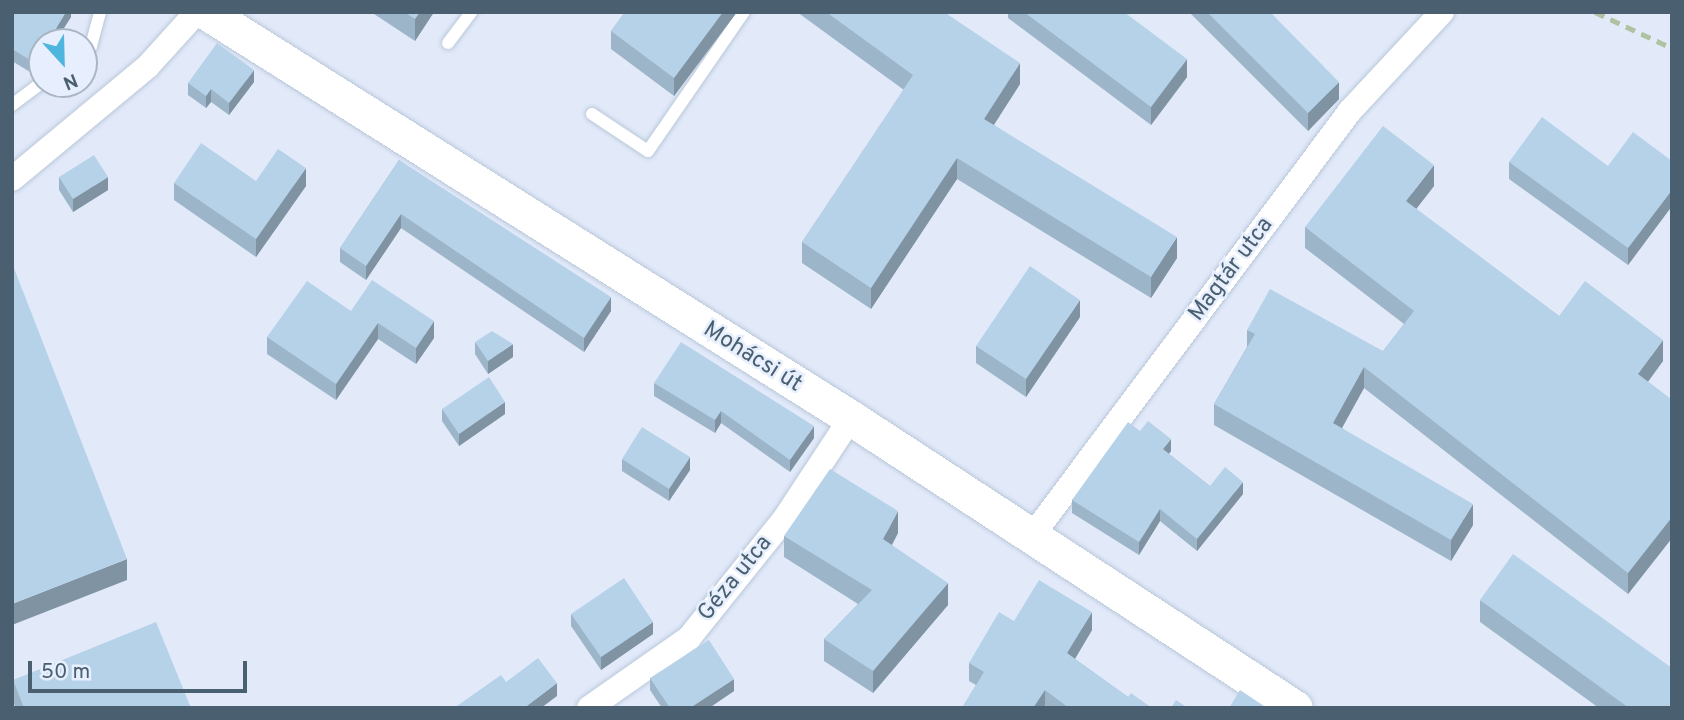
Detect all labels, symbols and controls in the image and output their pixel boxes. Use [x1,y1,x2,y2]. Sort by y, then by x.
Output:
north arrow [28,28,98,98]
text: N [59,67,81,94]
street label: Magtár utca [1184,213,1280,327]
street label: Mohácsi út [697,317,807,399]
street label: Géza utca [693,531,779,627]
scale bar [32,646,250,690]
text: 50 m [41,659,90,686]

